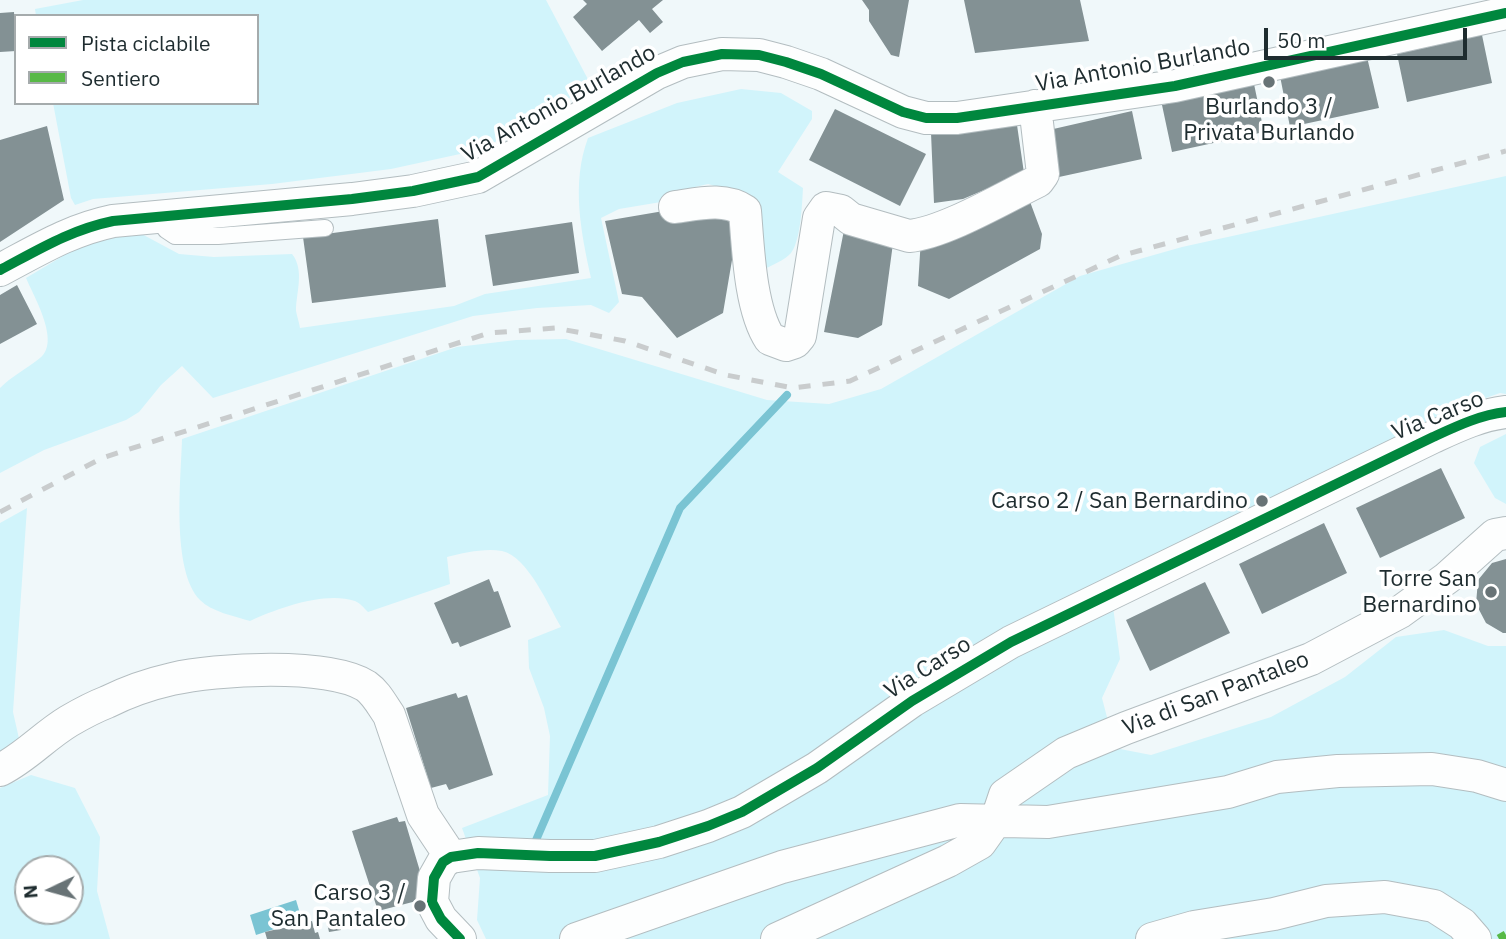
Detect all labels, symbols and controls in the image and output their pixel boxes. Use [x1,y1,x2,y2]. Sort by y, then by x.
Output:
legend [14,14,259,105]
scale bar [1268,14,1471,58]
text: 50 m [1277,26,1326,54]
text: Pista ciclabile [81,29,211,57]
street label: Via Antonio Burlando [1033,34,1253,98]
street label: Via Antonio Burlando [457,39,661,169]
text: Sentiero [81,64,160,92]
marker: Burlando 3 / Privata Burlando [1261,74,1277,90]
place label: Burlando 3 / Privata Burlando [1183,93,1355,147]
street label: Via Carso [1388,385,1488,447]
place label: Carso 2 / San Bernardino [991,487,1248,515]
marker: Carso 2 / San Bernardino [1254,493,1270,509]
place label: Torre San Bernardino [1362,565,1477,619]
marker: Torre San Bernardino [1483,584,1499,600]
street label: Via Carso [880,631,976,705]
street label: Via di San Pantaleo [1119,646,1313,742]
north arrow [14,855,84,925]
place label: Carso 3 / San Pantaleo [271,879,406,933]
text: N [18,884,43,900]
marker: Carso 3 / San Pantaleo [412,898,428,914]

